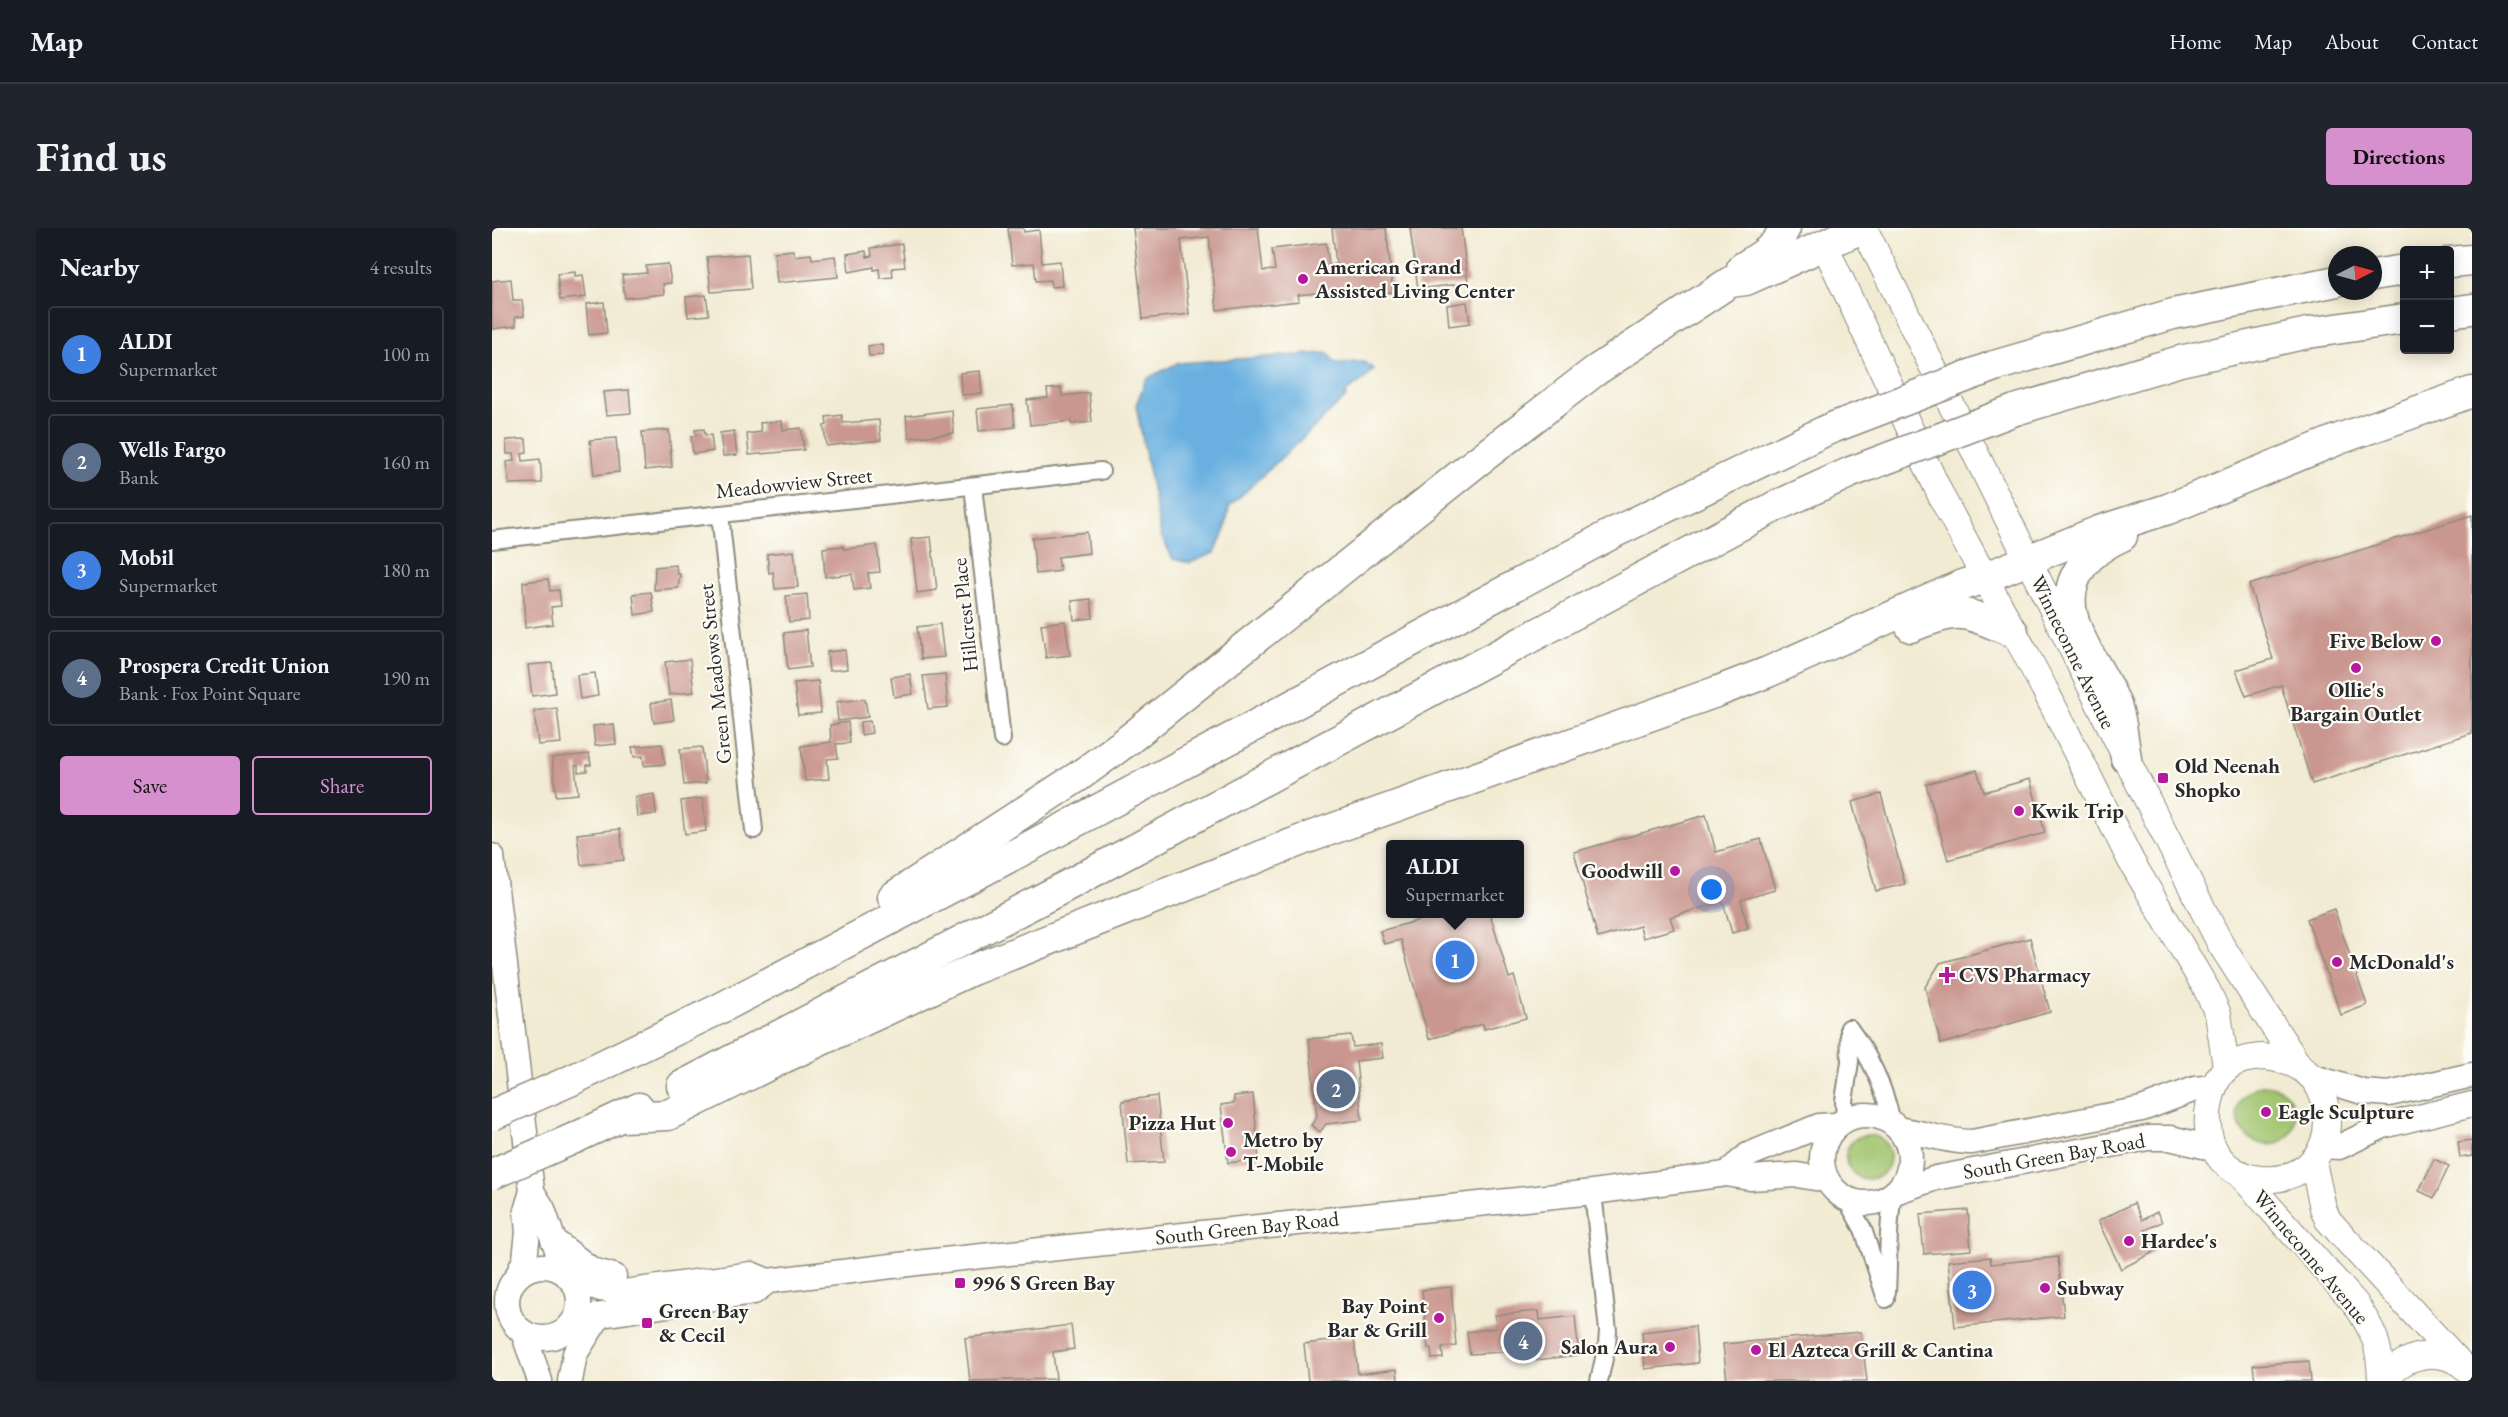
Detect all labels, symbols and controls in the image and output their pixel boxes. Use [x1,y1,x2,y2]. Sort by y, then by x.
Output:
text: Map [30,23,83,59]
text: Home [2169,28,2221,55]
text: Map [2254,28,2292,55]
text: About [2325,28,2378,55]
text: Contact [2411,28,2478,55]
button: Directions [2326,128,2472,185]
text: Find us [36,129,167,184]
north arrow [2328,246,2382,300]
map controls [2400,246,2454,354]
button: + [2400,246,2454,300]
text: Nearby [60,250,140,284]
place label: American Grand Assisted Living Center [1314,253,1515,304]
text: 4 results [369,254,432,280]
marker: American Grand Assisted Living Center [1296,272,1310,286]
button: − [2400,300,2454,354]
text: ALDI [119,327,172,356]
text: 1 [76,341,87,367]
text: 100 m [382,341,430,367]
text: Supermarket [119,356,217,382]
text: Wells Fargo [119,435,226,464]
text: 2 [76,449,87,475]
text: 160 m [382,449,430,475]
street label: Meadowview Street [714,461,874,504]
text: Bank [119,464,159,490]
text: Mobil [119,543,174,572]
text: 3 [76,557,87,583]
text: 180 m [382,557,430,583]
street label: Hillcrest Place [945,557,984,673]
street label: Winneconne Avenue [2025,571,2122,733]
text: Supermarket [119,572,217,598]
street label: Green Meadows Street [692,582,737,765]
place label: Five Below [2329,627,2424,654]
marker: Five Below [2429,634,2443,648]
text: Prospera Credit Union [119,651,330,680]
marker: Ollie's Bargain Outlet [2349,661,2363,675]
text: 4 [76,665,87,691]
text: 190 m [382,665,430,691]
place label: Ollie's Bargain Outlet [2290,676,2422,727]
text: Bank · Fox Point Square [119,680,301,706]
place label: Old Neenah Shopko [2175,752,2280,803]
button: Save [60,756,240,815]
button: Share [252,756,432,815]
marker: Old Neenah Shopko [2156,771,2170,785]
place label: Kwik Trip [2031,797,2124,824]
marker: Kwik Trip [2012,804,2026,818]
popup [1386,840,1524,918]
text: ALDI [1406,852,1459,881]
place label: Goodwill [1582,857,1663,884]
marker: Goodwill [1668,864,1682,878]
your location [1697,875,1726,904]
text: Supermarket [1406,881,1504,907]
pin: 1 [1436,938,1474,982]
place label: McDonald's [2349,948,2454,975]
marker: McDonald's [2330,955,2344,969]
place label: CVS Pharmacy [1959,961,2092,988]
marker: CVS Pharmacy [1940,968,1954,982]
pin: 2 [1316,1066,1356,1112]
place label: Eagle Sculpture [2278,1098,2414,1125]
marker: Eagle Sculpture [2259,1105,2273,1119]
place label: Pizza Hut [1129,1109,1216,1136]
marker: Pizza Hut [1221,1116,1235,1130]
place label: Metro by T-Mobile [1243,1126,1324,1177]
street label: South Green Bay Road [1961,1126,2147,1185]
marker: Metro by T-Mobile [1224,1145,1238,1159]
street label: Winneconne Avenue [2247,1184,2376,1330]
street label: South Green Bay Road [1154,1204,1340,1251]
place label: Hardee's [2141,1227,2217,1254]
marker: Hardee's [2122,1234,2136,1248]
pin: 3 [1952,1268,1992,1312]
place label: 996 S Green Bay [972,1269,1116,1296]
place label: Subway [2057,1274,2125,1301]
marker: 996 S Green Bay [953,1276,967,1290]
marker: Subway [2038,1281,2052,1295]
place label: Bay Point Bar & Grill [1328,1292,1427,1343]
place label: Green Bay & Cecil [659,1297,749,1348]
marker: Bay Point Bar & Grill [1432,1311,1446,1325]
marker: Green Bay & Cecil [640,1316,654,1330]
pin: 4 [1504,1318,1542,1364]
place label: Salon Aura [1561,1333,1659,1360]
place label: El Azteca Grill & Cantina [1768,1336,1994,1363]
marker: Salon Aura [1663,1340,1677,1354]
marker: El Azteca Grill & Cantina [1749,1343,1763,1357]

